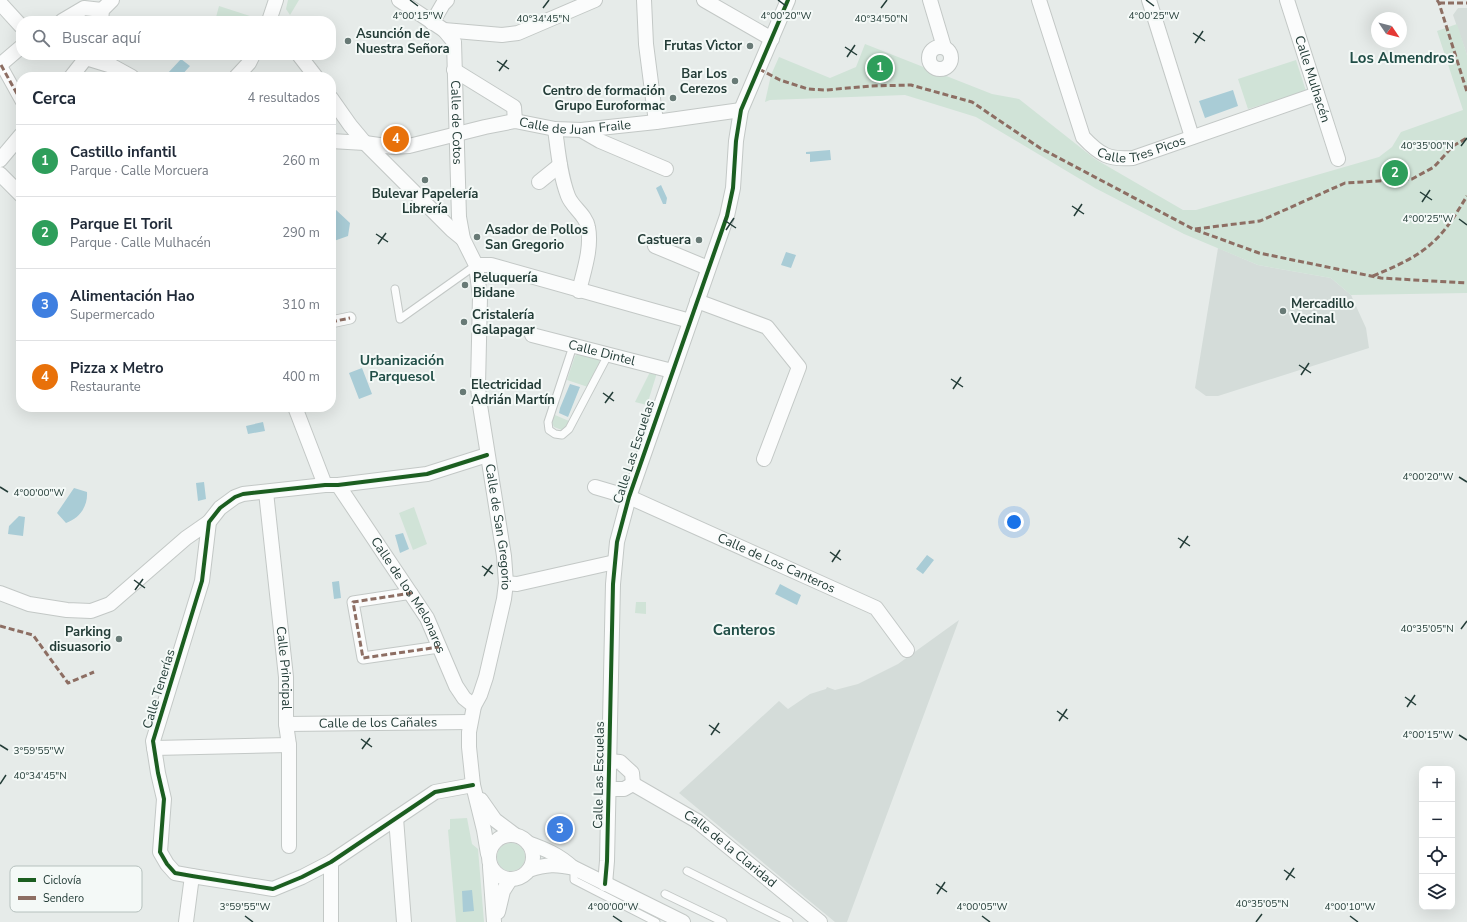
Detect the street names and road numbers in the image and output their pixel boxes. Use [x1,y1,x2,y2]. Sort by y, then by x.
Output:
street label: Calle Mulhacén [1290,33,1335,125]
street label: Calle de Cotos [446,80,467,165]
street label: Calle de Juan Fraile [518,113,632,139]
street label: Calle Tres Picos [1093,131,1188,167]
street label: Calle Dintel [566,336,637,370]
street label: Calle Las Escuelas [609,398,659,506]
street label: Calle de San Gregorio [480,463,515,591]
street label: Calle de Los Canteros [715,529,838,598]
street label: Calle de los Melonares [366,534,450,656]
street label: Calle Principal [272,625,295,710]
street label: Calle Tenerías [138,647,180,731]
street label: Calle de los Cañales [319,713,437,733]
street label: Calle Las Escuelas [589,721,609,829]
street label: Calle de la Claridad [680,806,780,892]

